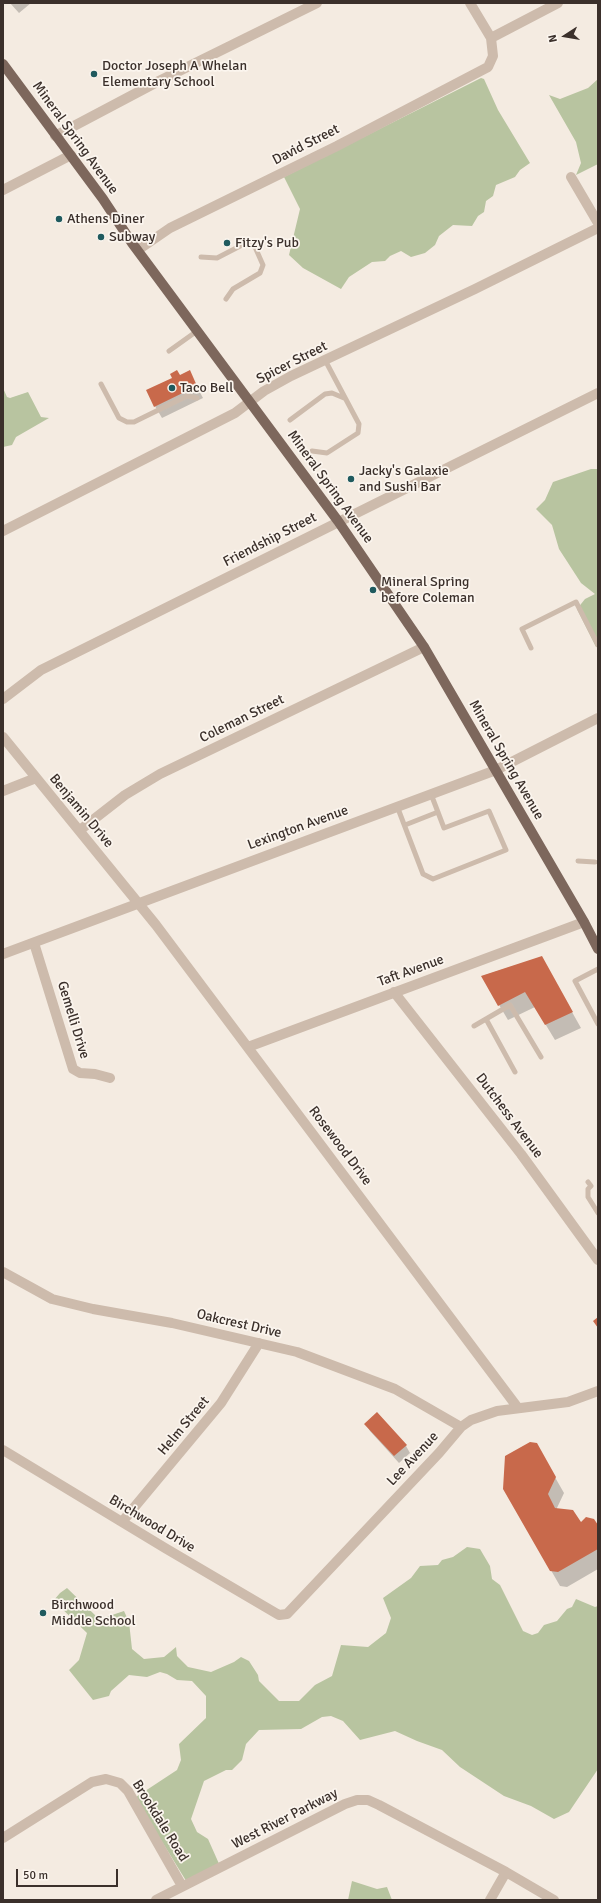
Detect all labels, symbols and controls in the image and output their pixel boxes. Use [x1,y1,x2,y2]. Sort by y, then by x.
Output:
north arrow [545,16,585,56]
text: N [546,34,560,44]
place label: Doctor Joseph A Whelan Elementary School [102,58,247,90]
marker: Doctor Joseph A Whelan Elementary School [89,69,99,79]
street label: Mineral Spring Avenue [28,78,122,198]
street label: David Street [270,121,342,169]
place label: Athens Diner [67,211,144,227]
marker: Athens Diner [54,214,64,224]
place label: Subway [109,229,155,245]
marker: Subway [96,232,106,242]
place label: Fitzy's Pub [235,235,299,251]
marker: Fitzy's Pub [222,238,232,248]
street label: Spicer Street [254,338,330,388]
place label: Taco Bell [180,380,233,396]
marker: Taco Bell [167,383,177,393]
street label: Mineral Spring Avenue [283,427,377,547]
place label: Jacky's Galaxie and Sushi Bar [359,463,449,496]
marker: Jacky's Galaxie and Sushi Bar [346,474,356,484]
street label: Friendship Street [220,509,320,571]
place label: Mineral Spring before Coleman [381,574,475,606]
marker: Mineral Spring before Coleman [368,585,378,595]
street label: Coleman Street [197,691,287,747]
street label: Mineral Spring Avenue [465,697,547,823]
street label: Benjamin Drive [45,771,117,851]
street label: Lexington Avenue [245,802,351,854]
street label: Taft Avenue [376,951,446,991]
street label: Gemelli Drive [53,979,93,1061]
street label: Dutchess Avenue [472,1070,546,1162]
street label: Rosewood Drive [305,1103,375,1189]
street label: Oakcrest Drive [195,1306,283,1342]
street label: Helm Street [155,1393,213,1459]
street label: Lee Avenue [384,1428,442,1490]
street label: Birchwood Drive [106,1492,198,1556]
place label: Birchwood Middle School [51,1597,136,1630]
marker: Birchwood Middle School [38,1608,48,1618]
street label: Brookdale Road [128,1777,192,1865]
street label: West River Parkway [229,1785,341,1853]
scale bar [18,1861,120,1887]
text: 50 m [23,1868,48,1883]

